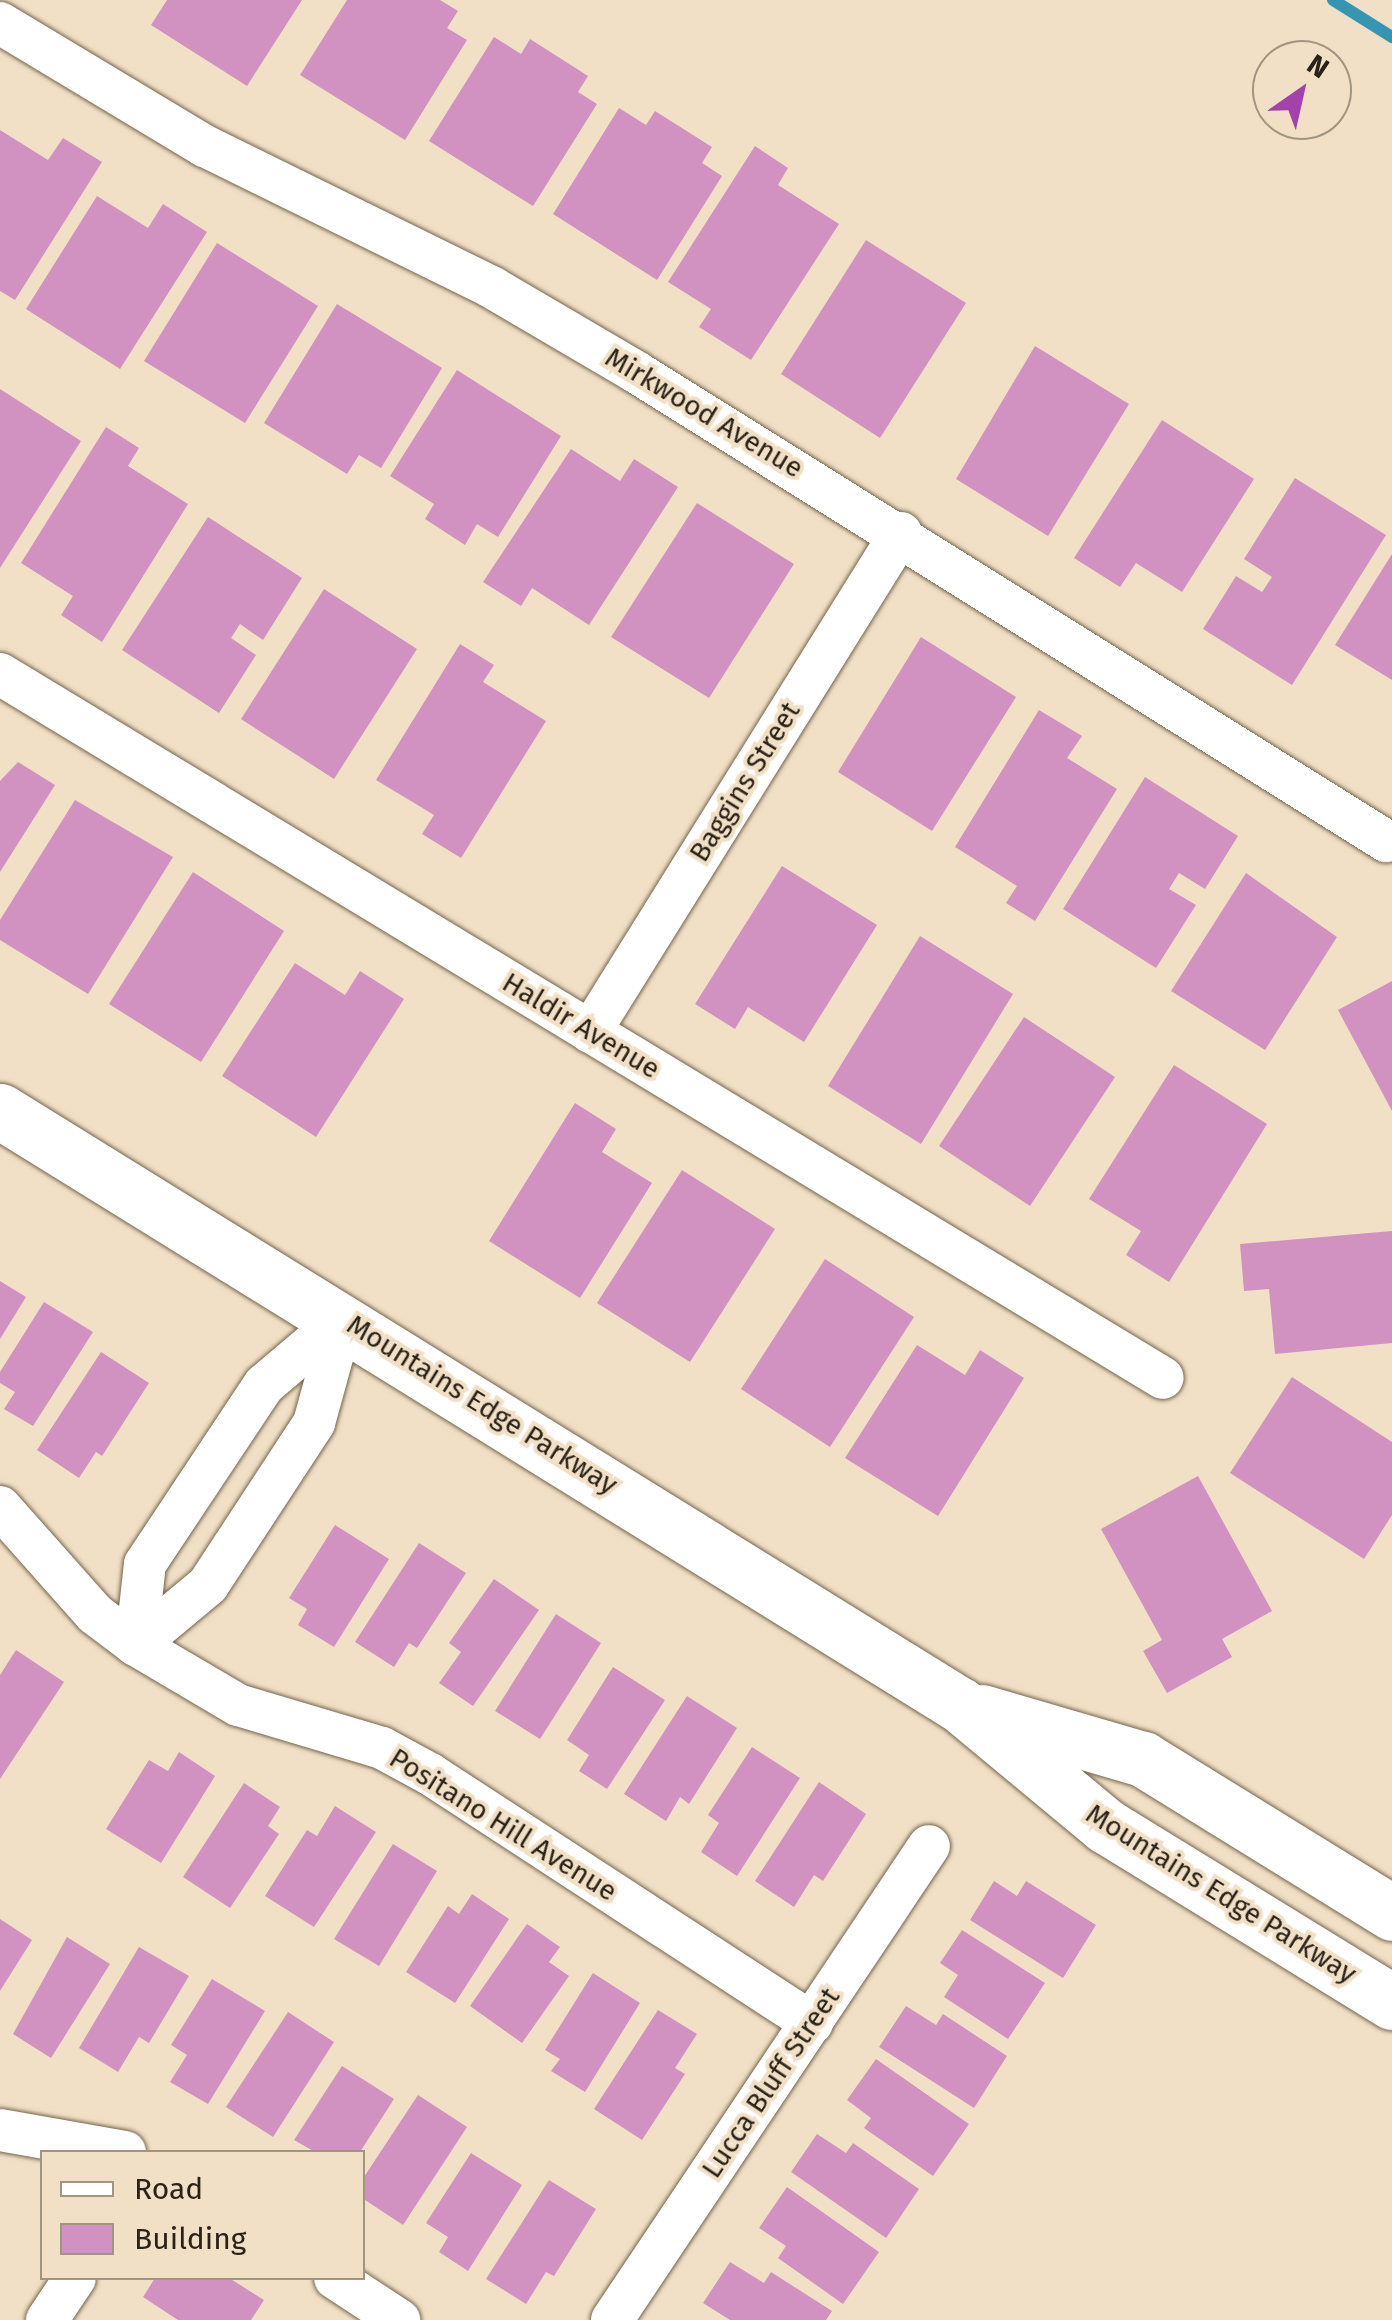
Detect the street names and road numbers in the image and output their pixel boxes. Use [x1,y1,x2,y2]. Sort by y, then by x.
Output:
street label: Mirkwood Avenue [599,341,809,485]
street label: Baggins Street [683,696,807,868]
street label: Haldir Avenue [496,966,666,1086]
street label: Mountains Edge Parkway [341,1308,623,1502]
street label: Positano Hill Avenue [383,1741,623,1909]
street label: Mountains Edge Parkway [1080,1797,1362,1991]
street label: Lucca Bluff Street [695,1982,847,2184]

